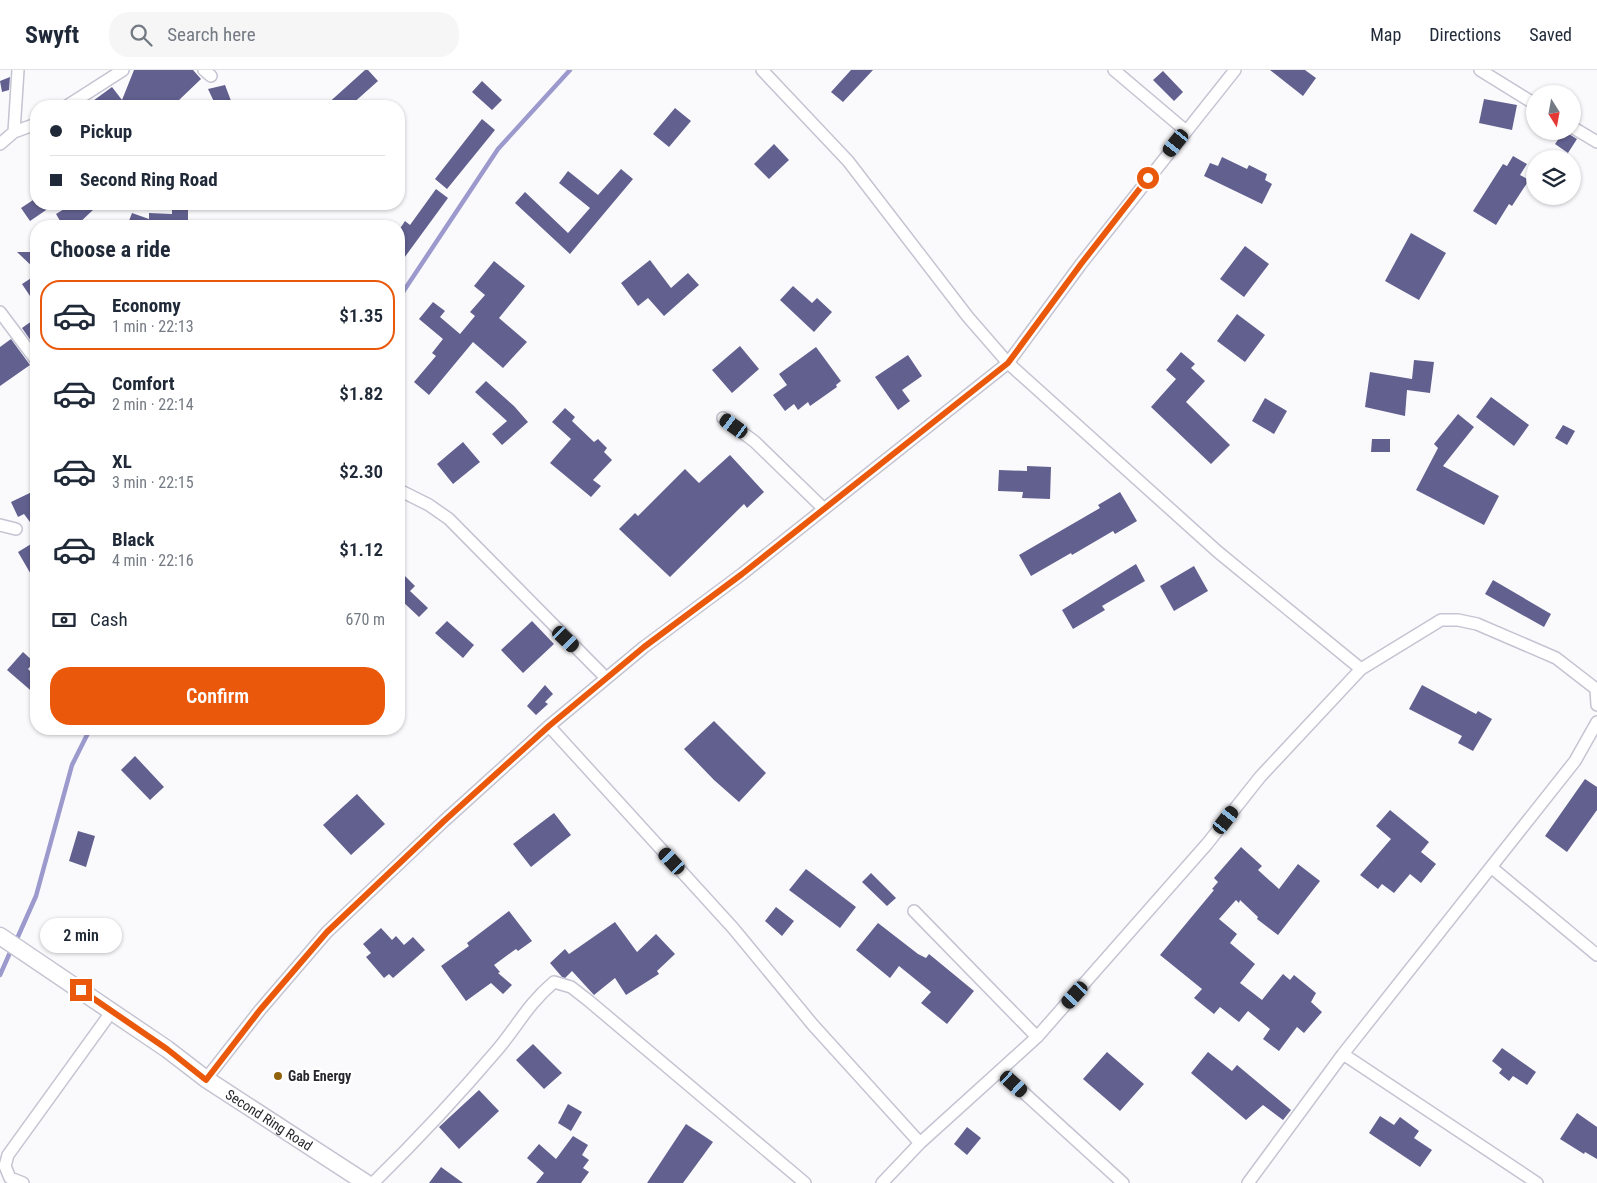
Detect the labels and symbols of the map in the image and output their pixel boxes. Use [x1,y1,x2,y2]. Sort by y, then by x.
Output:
north arrow [1526,85,1581,140]
car [1160,127,1191,159]
route start [1137,167,1159,189]
car [717,411,750,441]
car [549,623,582,655]
car [1210,804,1241,836]
car [656,845,687,877]
callout: 2 min [40,918,122,952]
route end [70,979,92,1001]
car [1059,979,1090,1011]
place label: Gab Energy [288,1068,352,1084]
car [997,1068,1030,1100]
marker: Gab Energy [272,1070,284,1082]
street label: Second Ring Road [223,1086,315,1154]

